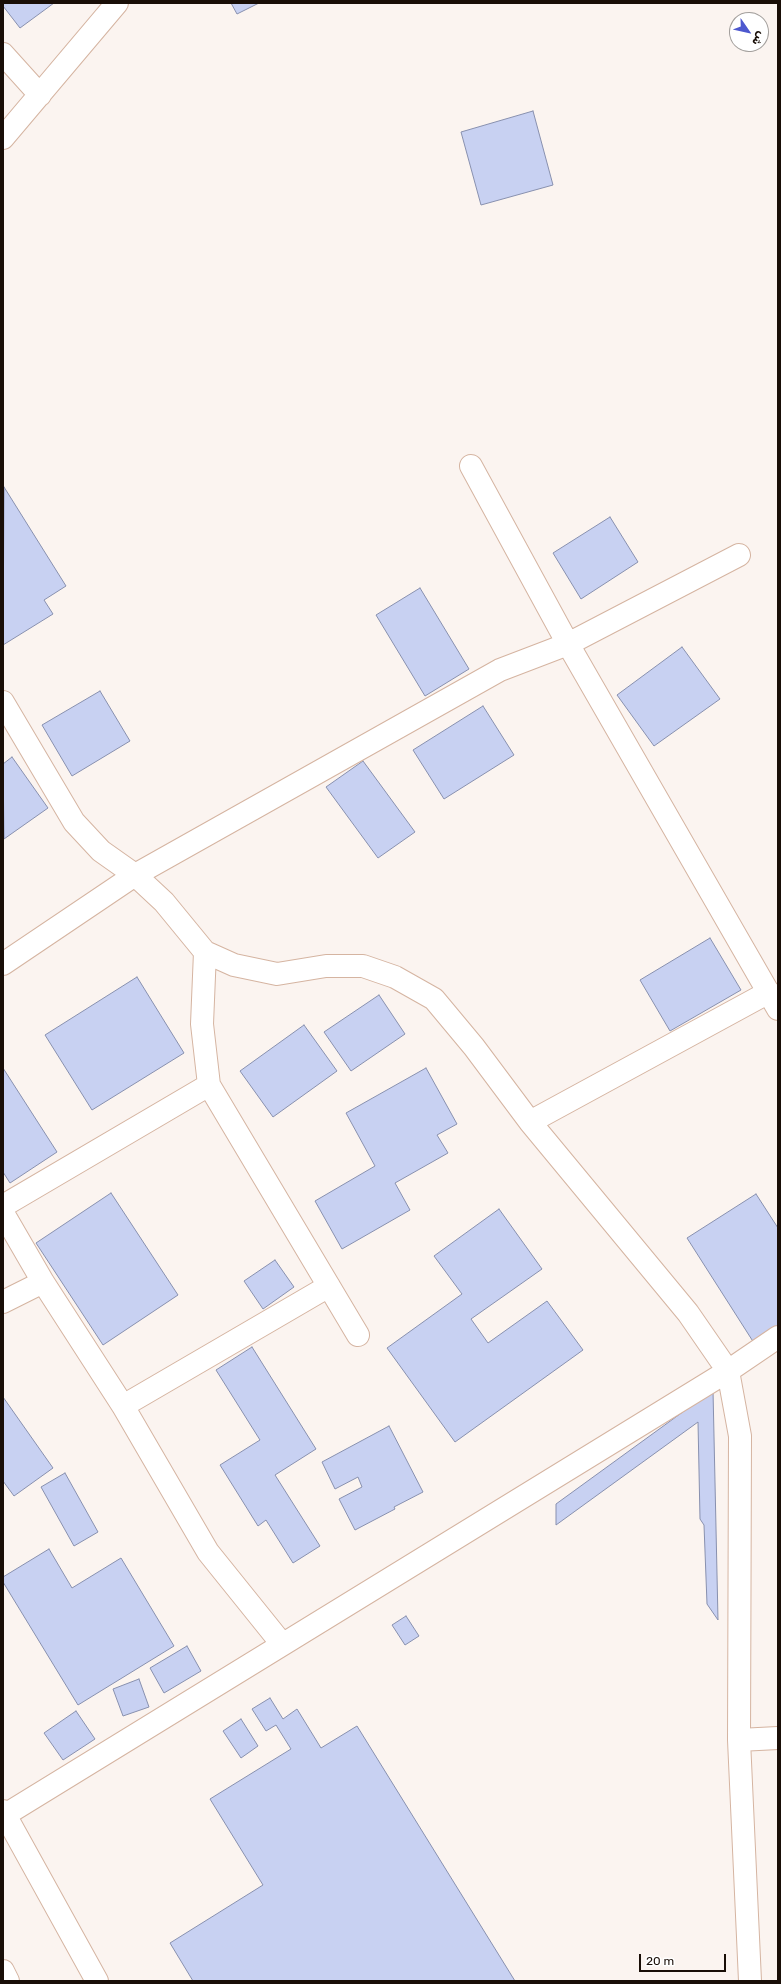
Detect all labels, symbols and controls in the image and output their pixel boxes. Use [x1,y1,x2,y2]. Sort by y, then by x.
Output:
north arrow [729,12,769,52]
text: ش [749,29,768,48]
scale bar [641,1946,728,1972]
text: 20 m [646,1954,674,1968]

